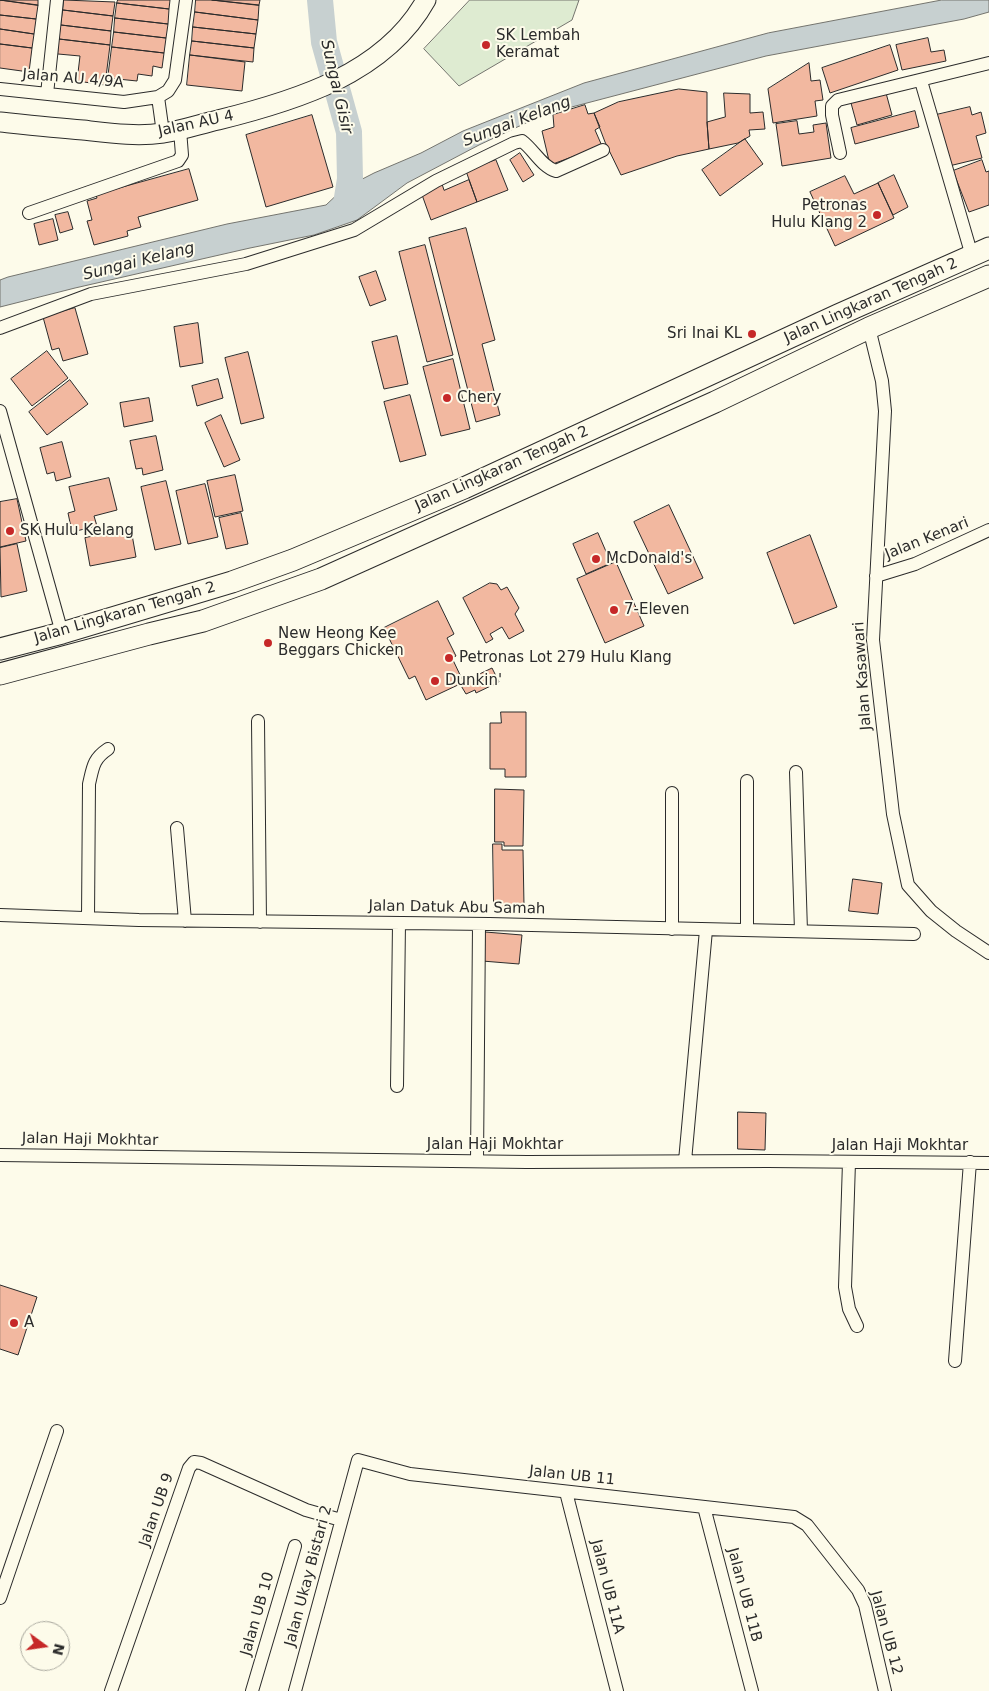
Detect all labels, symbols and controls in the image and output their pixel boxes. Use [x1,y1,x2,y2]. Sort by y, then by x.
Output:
place label: SK Lembah Keramat [496,27,580,62]
water label: Sungai Gisir [316,38,356,136]
marker: SK Lembah Keramat [480,39,492,51]
street label: Jalan AU 4/9A [22,66,124,92]
water label: Sungai Kelang [460,93,574,151]
street label: Jalan AU 4 [157,107,235,141]
place label: Petronas Hulu Klang 2 [771,197,867,232]
marker: Petronas Hulu Klang 2 [871,209,883,221]
water label: Sungai Kelang [81,239,197,285]
street label: Jalan Lingkaran Tengah 2 [781,255,961,347]
place label: Sri Inai KL [667,325,742,343]
marker: Sri Inai KL [746,328,758,340]
place label: Chery [457,389,501,407]
marker: Chery [441,392,453,404]
street label: Jalan Lingkaran Tengah 2 [412,423,592,515]
street label: Jalan Kenari [883,514,971,564]
place label: SK Hulu Kelang [20,522,134,540]
marker: SK Hulu Kelang [4,525,16,537]
place label: McDonald's [606,550,692,568]
marker: McDonald's [590,553,602,565]
street label: Jalan Lingkaran Tengah 2 [32,578,218,648]
place label: 7-Eleven [624,601,689,619]
marker: 7-Eleven [608,604,620,616]
street label: Jalan Kasawari [850,621,876,731]
place label: New Heong Kee Beggars Chicken [278,625,404,660]
marker: New Heong Kee Beggars Chicken [262,637,274,649]
place label: Petronas Lot 279 Hulu Klang [459,649,672,667]
marker: Petronas Lot 279 Hulu Klang [443,652,455,664]
place label: Dunkin' [445,672,502,690]
marker: Dunkin' [429,675,441,687]
street label: Jalan Datuk Abu Samah [368,897,546,919]
street label: Jalan Haji Mokhtar [22,1130,158,1150]
street label: Jalan Haji Mokhtar [427,1136,563,1154]
street label: Jalan Haji Mokhtar [832,1137,968,1155]
place label: A [24,1314,34,1332]
marker: A [8,1317,20,1329]
street label: Jalan UB 11 [528,1463,616,1489]
street label: Jalan UB 9 [136,1471,178,1549]
street label: Jalan Ukay Bistari 2 [281,1503,337,1649]
street label: Jalan UB 11A [587,1538,627,1636]
street label: Jalan UB 11B [723,1546,765,1644]
street label: Jalan UB 10 [237,1570,279,1658]
street label: Jalan UB 12 [866,1589,906,1677]
north arrow [20,1621,70,1671]
text: N [49,1642,68,1657]

